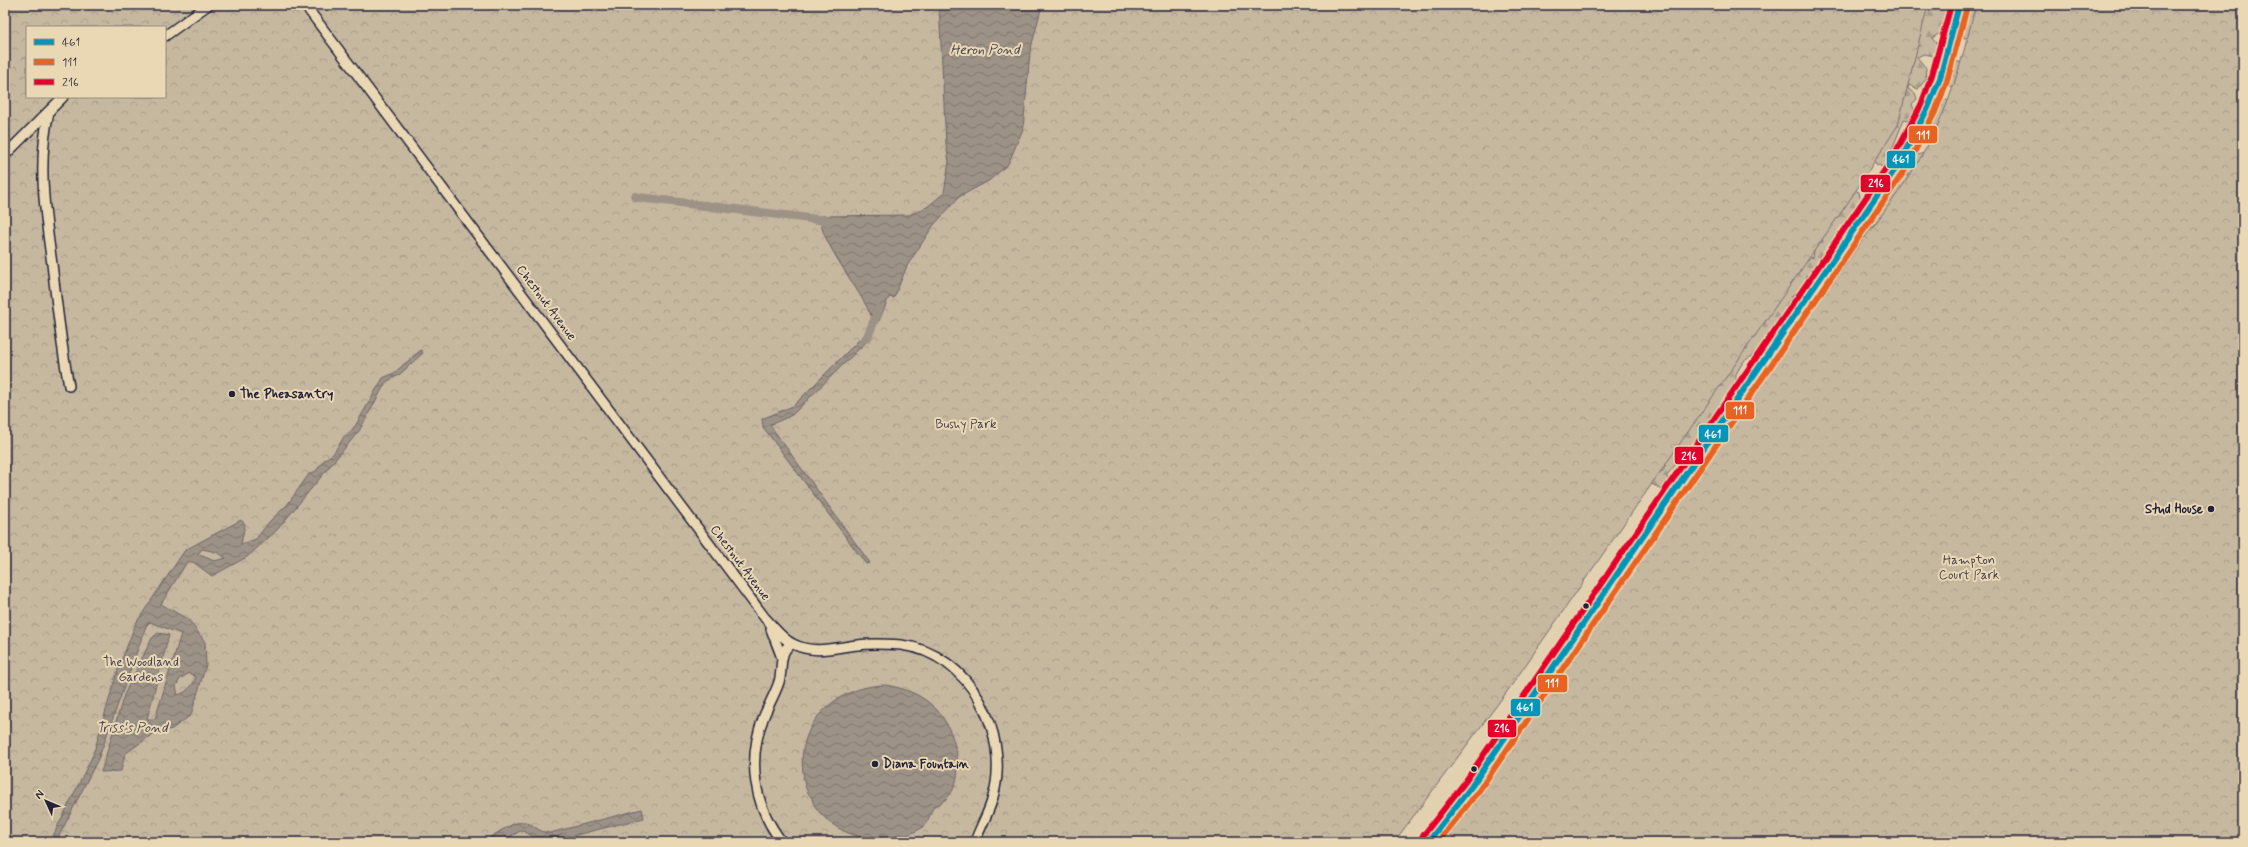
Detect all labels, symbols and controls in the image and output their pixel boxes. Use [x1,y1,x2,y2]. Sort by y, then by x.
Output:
legend [26,26,166,98]
text: 461 [62,35,80,51]
water label: Heron Pond [950,41,1021,59]
text: 111 [62,55,77,71]
text: 216 [62,75,79,91]
line badge: 111 [1908,125,1938,144]
text: 111 [1916,129,1930,143]
line badge: 461 [1886,150,1916,169]
text: 461 [1893,153,1909,167]
line badge: 216 [1860,174,1891,193]
text: 216 [1868,177,1884,191]
street label: Chestnut Avenue [512,262,580,344]
place label: The Pheasantry [240,386,333,403]
marker: The Pheasantry [227,389,237,399]
line badge: 111 [1725,401,1755,420]
text: 111 [1733,404,1747,418]
park label: Bushy Park [935,416,997,433]
line badge: 461 [1698,424,1729,443]
text: 461 [1705,428,1721,442]
line badge: 216 [1674,446,1704,465]
text: 216 [1681,450,1697,464]
place label: Stud House [2145,501,2203,518]
marker: Stud House [2206,504,2216,514]
street label: Chestnut Avenue [706,522,774,604]
park label: Hampton Court Park [1939,552,2000,584]
unlabelled marker [1581,601,1591,611]
park label: The Woodland Gardens [103,654,179,686]
line badge: 111 [1537,674,1568,693]
text: 111 [1545,677,1559,691]
line badge: 461 [1510,698,1541,717]
text: 461 [1517,701,1533,715]
water label: Triss's Pond [96,719,169,737]
line badge: 216 [1487,719,1517,738]
text: 216 [1494,722,1510,736]
place label: Diana Fountain [883,756,970,773]
marker: Diana Fountain [870,759,880,769]
unlabelled marker [1469,764,1479,774]
north arrow [26,781,66,821]
text: N [32,787,47,802]

